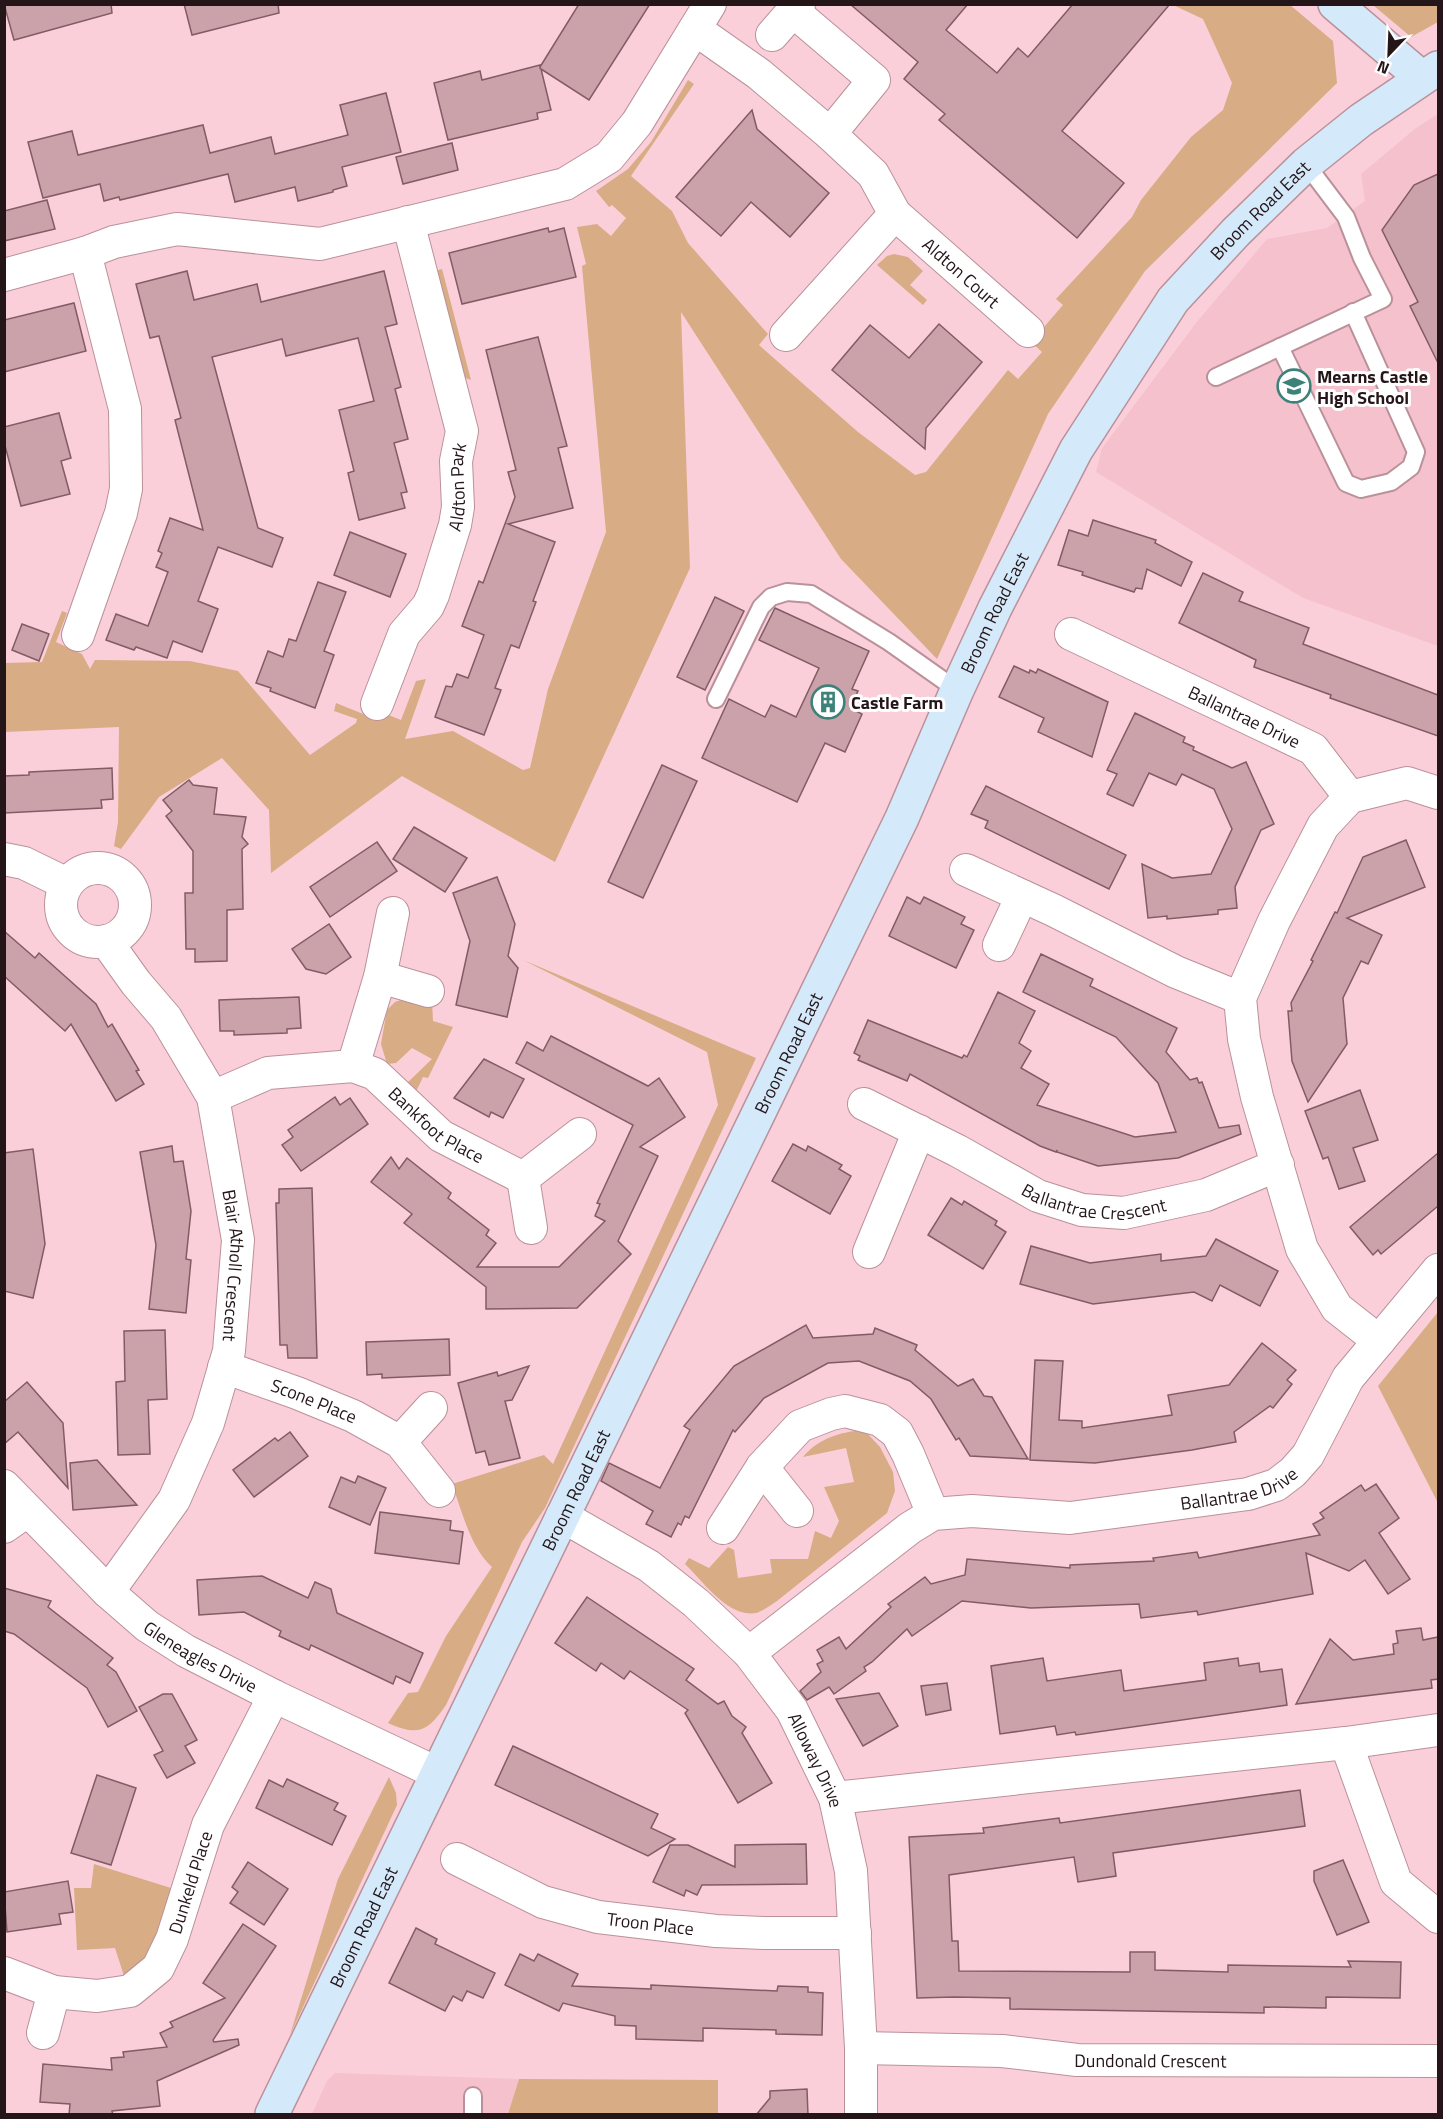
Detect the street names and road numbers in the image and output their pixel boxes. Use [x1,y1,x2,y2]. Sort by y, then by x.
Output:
street label: Broom Road East [1203,153,1316,266]
street label: Aldton Court [917,231,1007,314]
street label: Aldton Park [440,440,473,534]
street label: Broom Road East [953,547,1035,678]
street label: Ballantrae Drive [1184,678,1305,755]
street label: Broom Road East [747,987,829,1118]
street label: Bankfoot Place [383,1080,489,1169]
street label: Ballantrae Crescent [1017,1176,1169,1227]
street label: Blair Atholl Crescent [216,1187,252,1343]
street label: Scone Place [267,1371,361,1430]
street label: Broom Road East [534,1424,617,1555]
street label: Ballantrae Drive [1178,1460,1303,1517]
street label: Gleneagles Drive [138,1614,262,1699]
street label: Alloway Drive [782,1708,850,1810]
street label: Dunkeld Place [161,1827,219,1937]
street label: Broom Road East [322,1861,404,1992]
street label: Troon Place [605,1905,695,1942]
street label: Dundonald Crescent [1074,2046,1227,2074]

